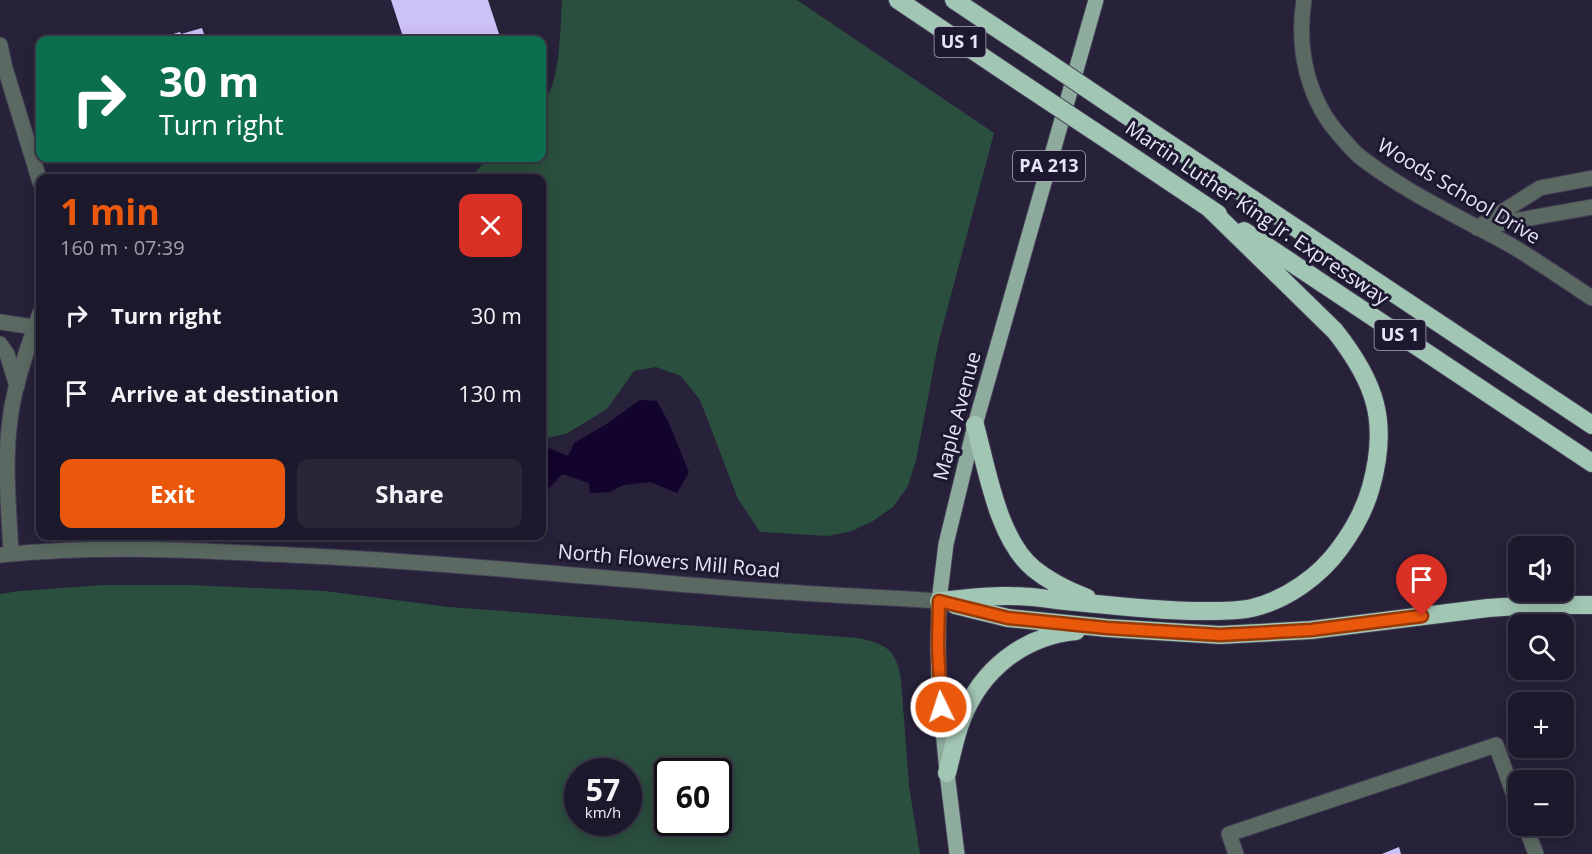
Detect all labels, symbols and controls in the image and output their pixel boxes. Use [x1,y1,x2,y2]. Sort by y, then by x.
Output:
road number: US 1 [934,27,986,57]
text: 30 m [159,52,259,109]
icon: right [60,60,138,138]
text: Turn right [159,106,284,143]
street label: Martin Luther King Jr. Expressway [1120,114,1395,312]
street label: Woods School Drive [1373,131,1546,250]
road number: PA 213 [1013,151,1085,181]
text: 1 min [60,187,160,236]
button: close [459,194,522,257]
text: 160 m · 07:39 [60,234,185,261]
icon: right [60,299,93,332]
text: Turn right [111,300,222,330]
text: 30 m [471,300,522,330]
road number: US 1 [1374,320,1426,350]
street label: Maple Avenue [926,348,987,483]
icon: arrive [60,377,93,410]
text: Arrive at destination [111,378,339,408]
text: 130 m [458,378,522,408]
button: Exit [60,459,285,528]
button: Share [297,459,522,528]
map controls [1508,536,1574,836]
button: sound [1508,536,1574,602]
street label: North Flowers Mill Road [557,537,781,584]
pin [1396,554,1447,616]
icon: arrive [1405,563,1438,596]
button: search [1508,614,1574,680]
position arrow [909,675,973,739]
button: + [1508,692,1574,758]
speed limit sign: 60 [654,758,732,836]
text: 57 [586,769,620,810]
button: − [1508,770,1574,836]
text: km/h [585,802,621,822]

